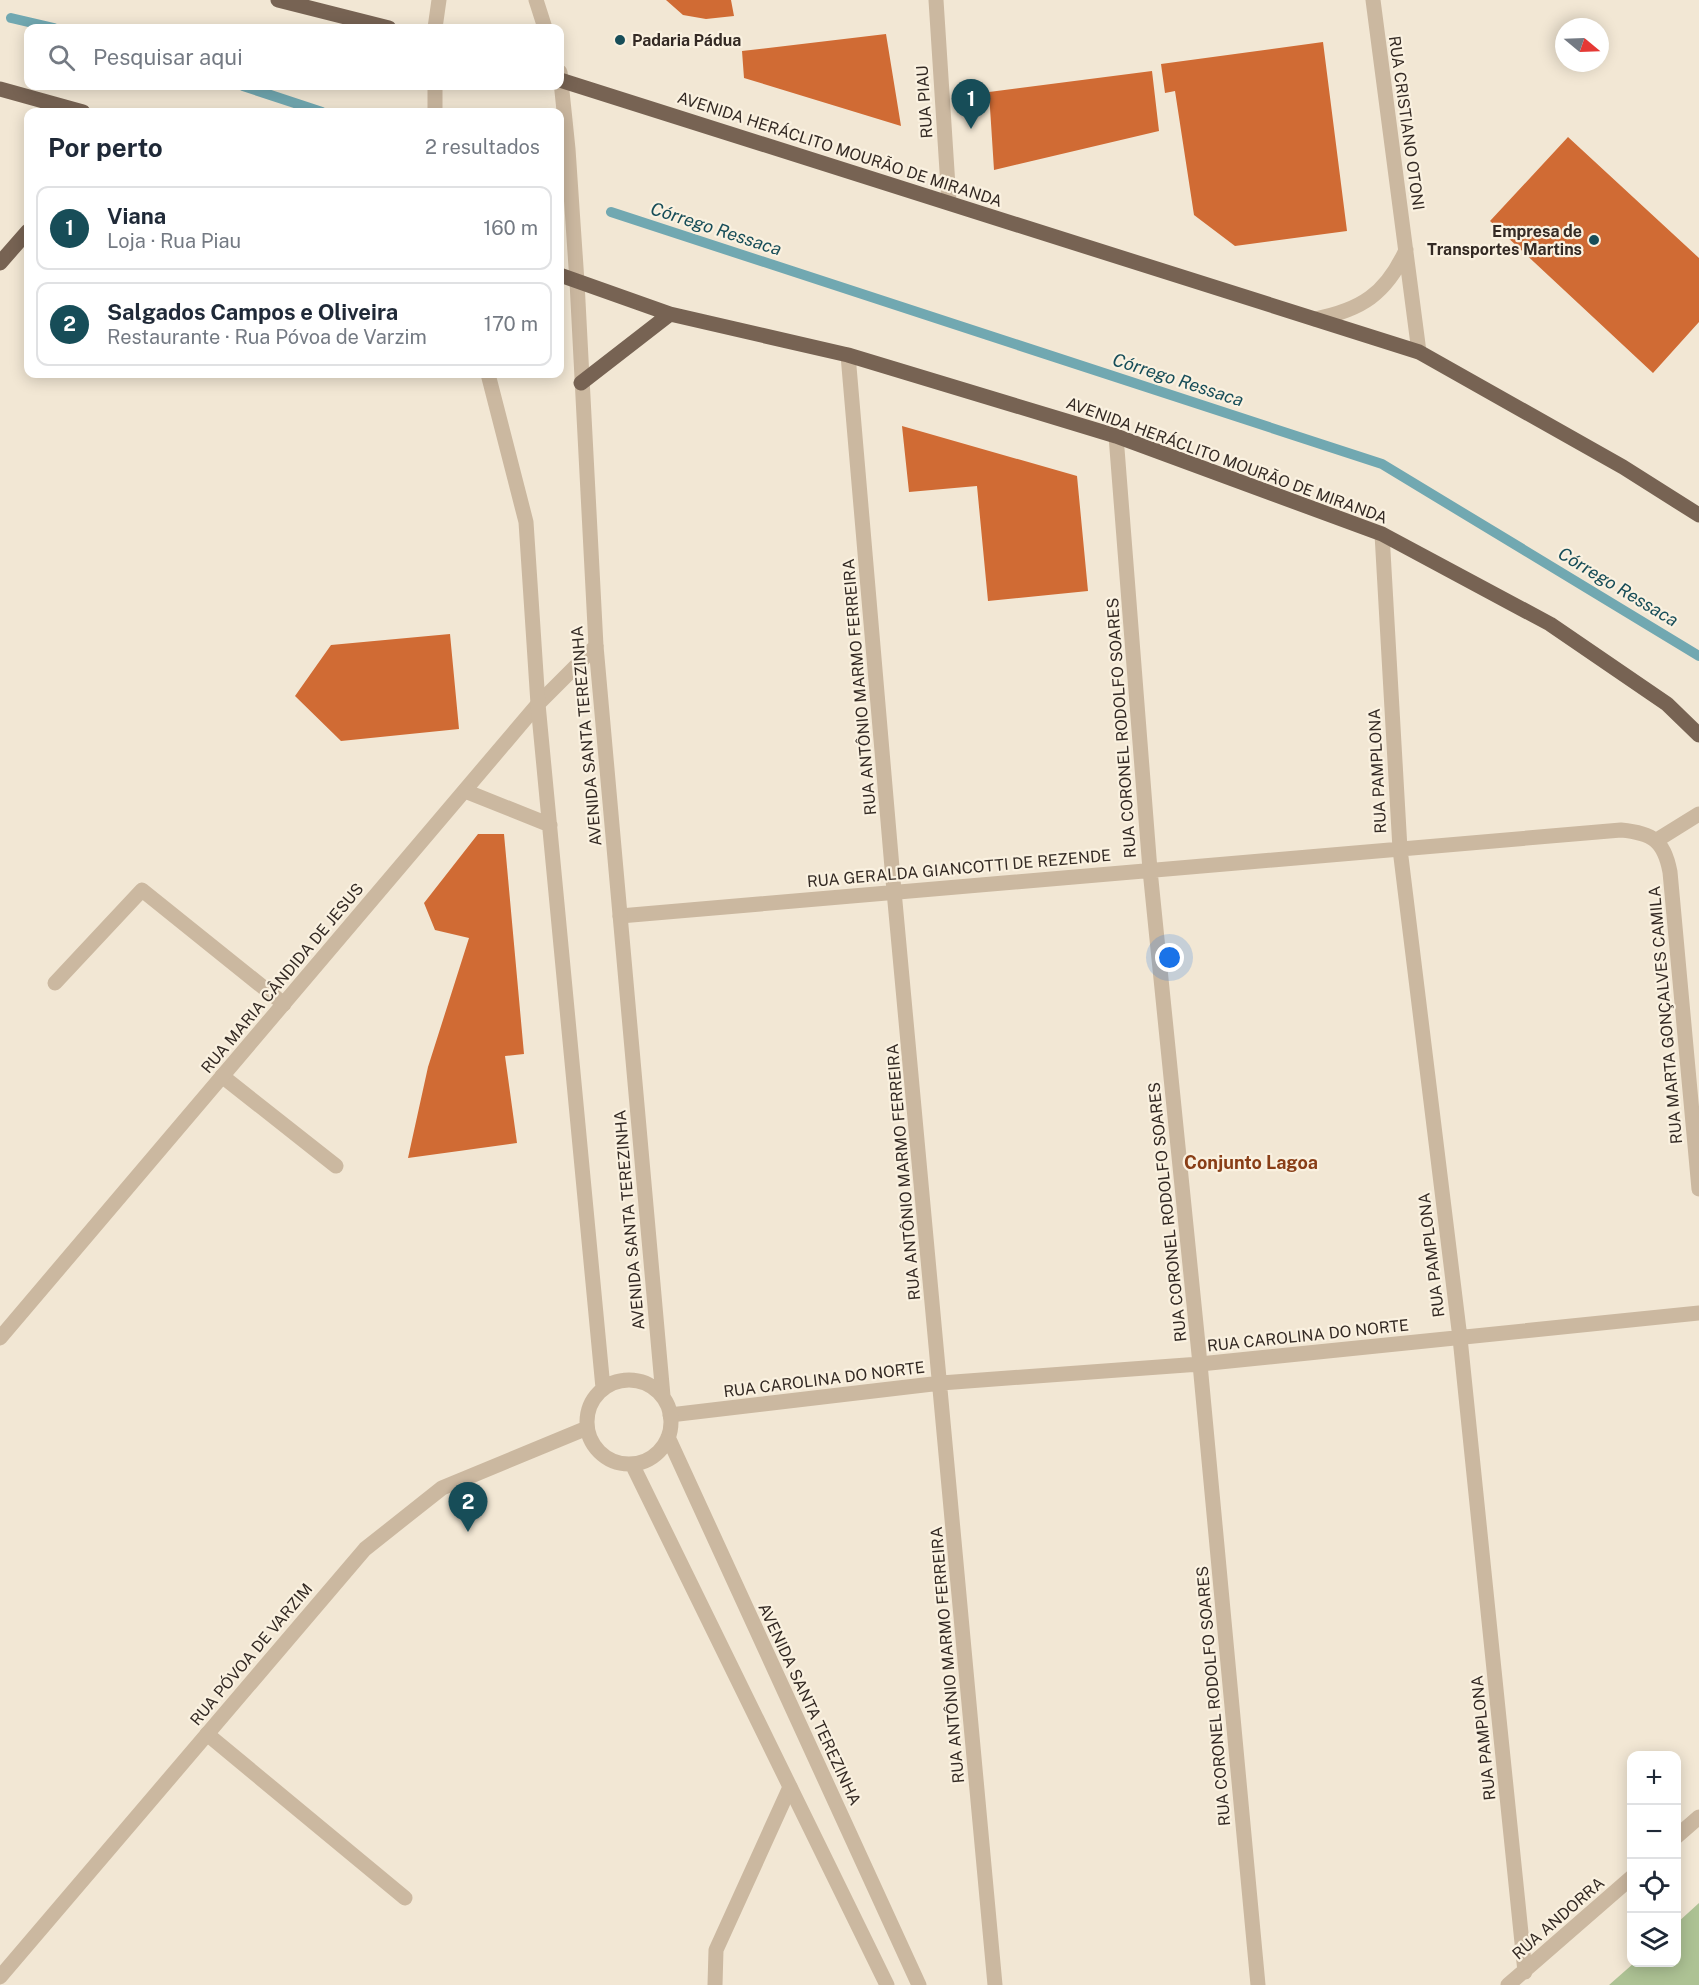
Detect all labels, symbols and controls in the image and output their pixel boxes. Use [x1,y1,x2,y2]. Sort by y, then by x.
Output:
north arrow [1555,18,1609,72]
search box [24,24,564,90]
place label: Padaria Pádua [632,31,741,50]
marker: Padaria Pádua [613,33,627,47]
street label: RUA CRISTIANO OTONI [1385,35,1428,212]
icon: search [45,41,78,74]
text: Pesquisar aqui [93,44,243,70]
street label: RUA PIAU [912,65,937,139]
pin: 1 [952,80,990,129]
street label: AVENIDA HERÁCLITO MOURÃO DE MIRANDA [675,87,1005,211]
text: Por perto [48,132,163,163]
text: 2 resultados [425,135,540,159]
water label: Córrego Ressaca [648,197,784,260]
text: Viana [107,203,166,229]
text: 1 [65,216,74,240]
text: 160 m [483,216,538,240]
place label: Empresa de Transportes Martins [1427,222,1582,259]
text: Loja · Rua Piau [107,229,241,253]
marker: Empresa de Transportes Martins [1587,233,1601,247]
text: Salgados Campos e Oliveira [107,299,398,325]
text: 2 [63,312,76,336]
text: 170 m [484,312,538,336]
text: Restaurante · Rua Póvoa de Varzim [107,325,427,349]
water label: Córrego Ressaca [1110,348,1246,411]
street label: AVENIDA HERÁCLITO MOURÃO DE MIRANDA [1064,392,1390,528]
water label: Córrego Ressaca [1554,542,1682,631]
street label: RUA ANTÔNIO MARMO FERREIRA [838,558,880,816]
street label: RUA CORONEL RODOLFO SOARES [1103,597,1140,859]
street label: AVENIDA SANTA TEREZINHA [567,625,606,847]
street label: RUA PAMPLONA [1365,708,1390,834]
street label: RUA GERALDA GIANCOTTI DE REZENDE [806,846,1112,891]
street label: RUA MARIA CÂNDIDA DE JESUS [197,879,367,1077]
street label: RUA MARTA GONÇALVES CAMILA [1645,885,1686,1145]
your location [1155,943,1184,972]
street label: RUA ANTÔNIO MARMO FERREIRA [882,1043,924,1301]
street label: RUA CORONEL RODOLFO SOARES [1144,1081,1191,1343]
street label: AVENIDA SANTA TEREZINHA [610,1109,649,1331]
district label: Conjunto Lagoa [1184,1152,1318,1173]
street label: RUA PAMPLONA [1414,1192,1449,1318]
street label: RUA CAROLINA DO NORTE [1206,1315,1410,1356]
street label: RUA CAROLINA DO NORTE [722,1358,926,1401]
pin: 2 [448,1482,488,1532]
street label: RUA ANTÔNIO MARMO FERREIRA [926,1526,968,1784]
street label: RUA CORONEL RODOLFO SOARES [1193,1565,1234,1827]
street label: RUA PÓVOA DE VARZIM [186,1579,316,1729]
street label: AVENIDA SANTA TEREZINHA [754,1600,865,1808]
street label: RUA PAMPLONA [1467,1675,1500,1801]
map controls [1627,1751,1681,1967]
button: + [1627,1751,1681,1805]
button: − [1627,1805,1681,1859]
button: locate [1627,1859,1681,1913]
street label: RUA ANDORRA [1508,1873,1608,1964]
button: layers [1627,1913,1681,1967]

